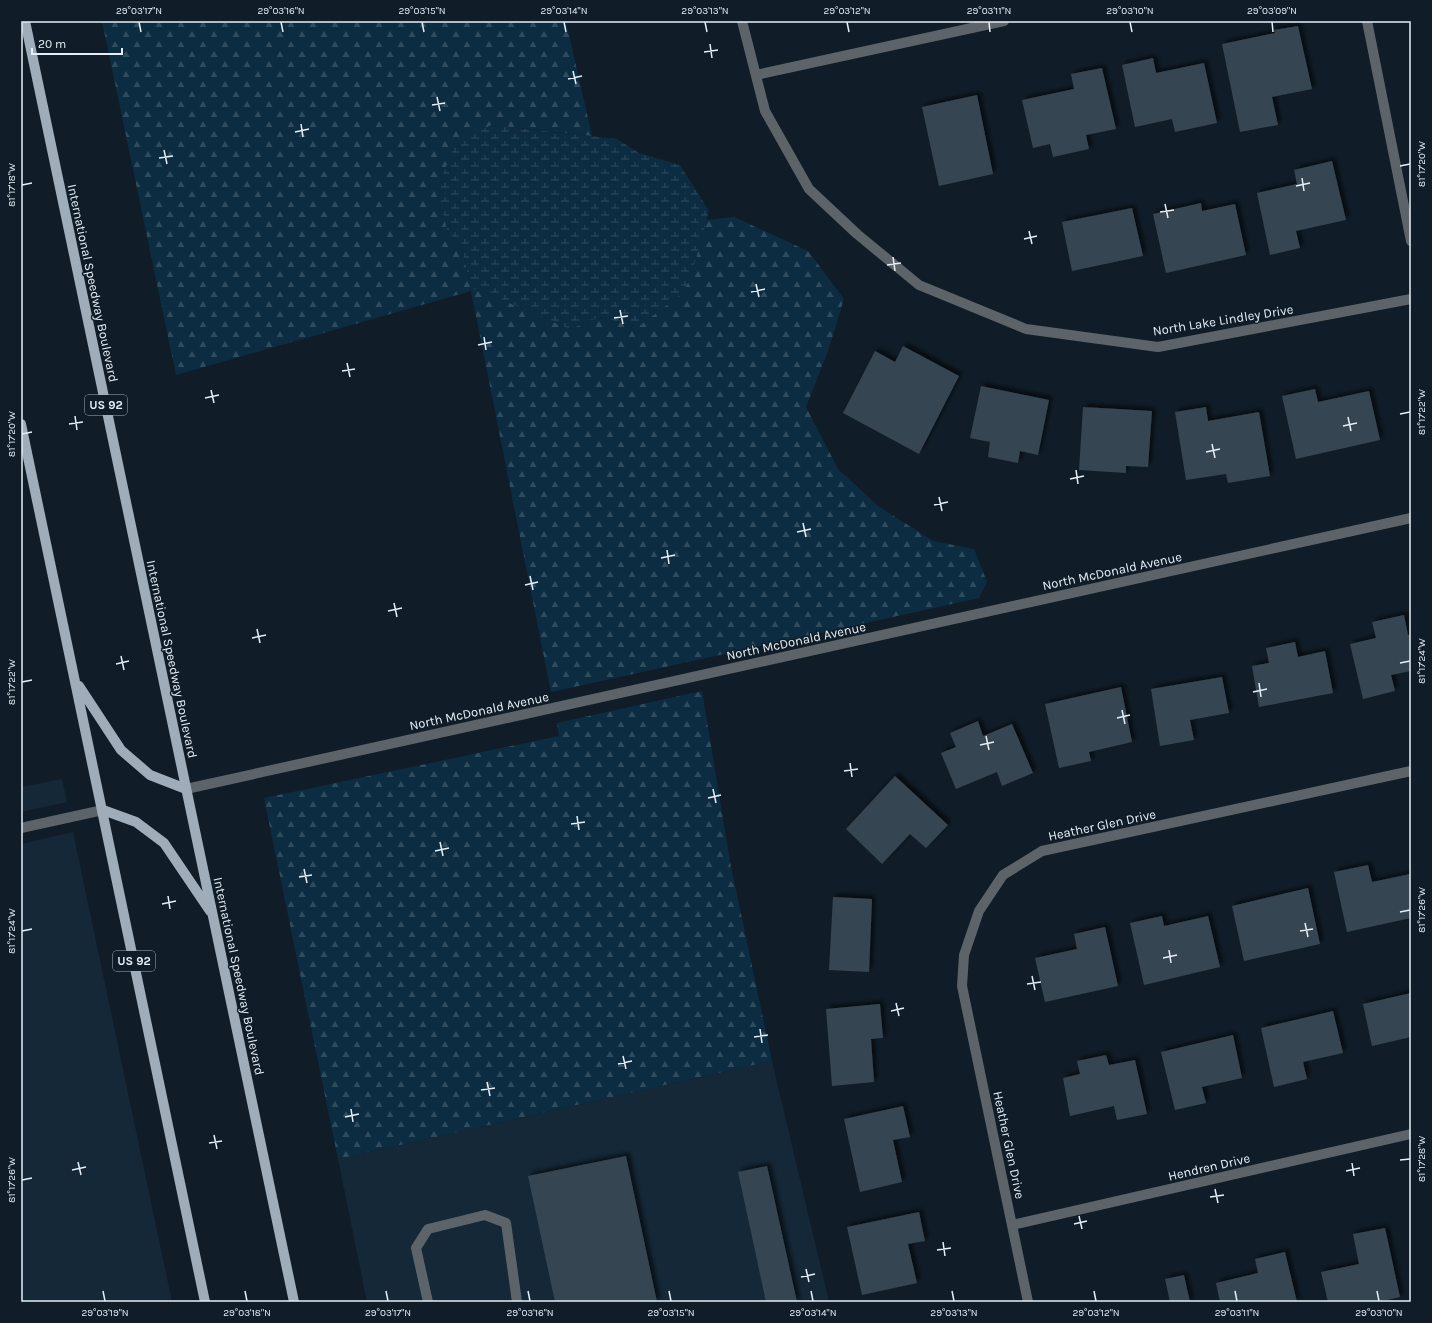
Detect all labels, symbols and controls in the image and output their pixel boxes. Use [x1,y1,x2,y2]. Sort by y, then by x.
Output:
text: 29°03'17"N [116,5,162,17]
text: 29°03'16"N [257,5,305,17]
text: 29°03'15"N [398,5,446,17]
text: 29°03'14"N [541,5,587,17]
text: 29°03'13"N [681,5,729,17]
text: 29°03'12"N [823,5,871,17]
text: 29°03'11"N [967,5,1011,17]
text: 29°03'10"N [1106,5,1154,17]
text: 29°03'09"N [1247,5,1297,17]
scale bar [32,30,122,56]
text: 20 m [38,37,66,51]
text: 81°17'20"W [1416,141,1428,187]
text: 81°17'18"W [6,163,18,207]
street label: International Speedway Boulevard [65,183,121,383]
street label: North Lake Lindley Drive [1152,301,1295,339]
text: 81°17'22"W [1416,389,1428,435]
road number: US 92 [85,395,127,415]
text: 81°17'20"W [6,411,18,457]
street label: North McDonald Avenue [1041,549,1183,593]
street label: International Speedway Boulevard [144,559,200,759]
street label: North McDonald Avenue [725,619,867,663]
text: 81°17'24"W [1416,638,1428,684]
text: 81°17'22"W [6,659,18,705]
street label: North McDonald Avenue [408,689,550,733]
street label: Heather Glen Drive [1047,806,1158,844]
street label: International Speedway Boulevard [211,876,267,1076]
text: 81°17'26"W [1416,887,1428,933]
text: 81°17'24"W [6,908,18,954]
road number: US 92 [113,951,155,971]
street label: Heather Glen Drive [990,1090,1028,1201]
text: 81°17'28"W [1416,1136,1428,1182]
street label: Hendren Drive [1167,1150,1252,1184]
text: 81°17'26"W [6,1157,18,1203]
text: 29°03'19"N [81,1307,129,1319]
text: 29°03'18"N [223,1307,271,1319]
text: 29°03'17"N [365,1307,411,1319]
text: 29°03'16"N [506,1307,554,1319]
text: 29°03'15"N [647,1307,695,1319]
text: 29°03'14"N [790,1307,836,1319]
text: 29°03'13"N [930,1307,978,1319]
text: 29°03'12"N [1072,1307,1120,1319]
text: 29°03'11"N [1215,1307,1259,1319]
text: 29°03'10"N [1355,1307,1403,1319]

